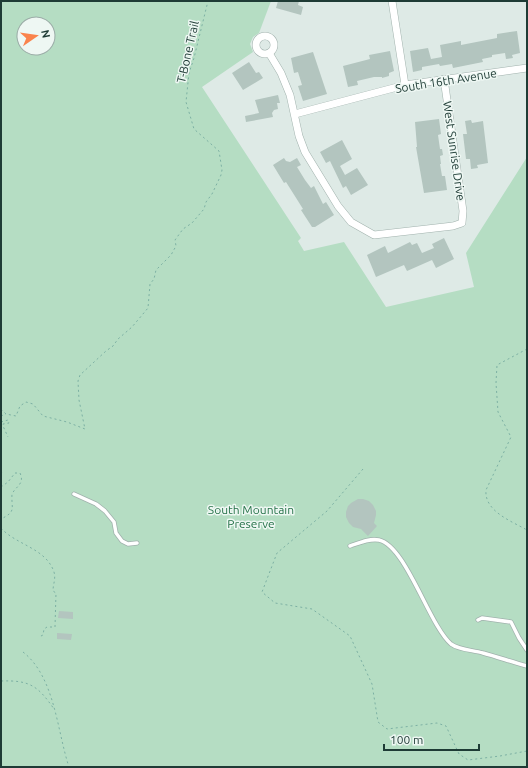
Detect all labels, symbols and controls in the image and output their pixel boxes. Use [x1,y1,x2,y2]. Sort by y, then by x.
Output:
north arrow [16,16,56,56]
street label: T-Bone Trail [174,19,201,84]
text: N [39,28,53,39]
street label: South 16th Avenue [394,66,498,95]
street label: West Sunrise Drive [441,100,468,202]
park label: South Mountain Preserve [208,503,294,530]
scale bar [384,726,479,752]
text: 100 m [390,733,423,746]

